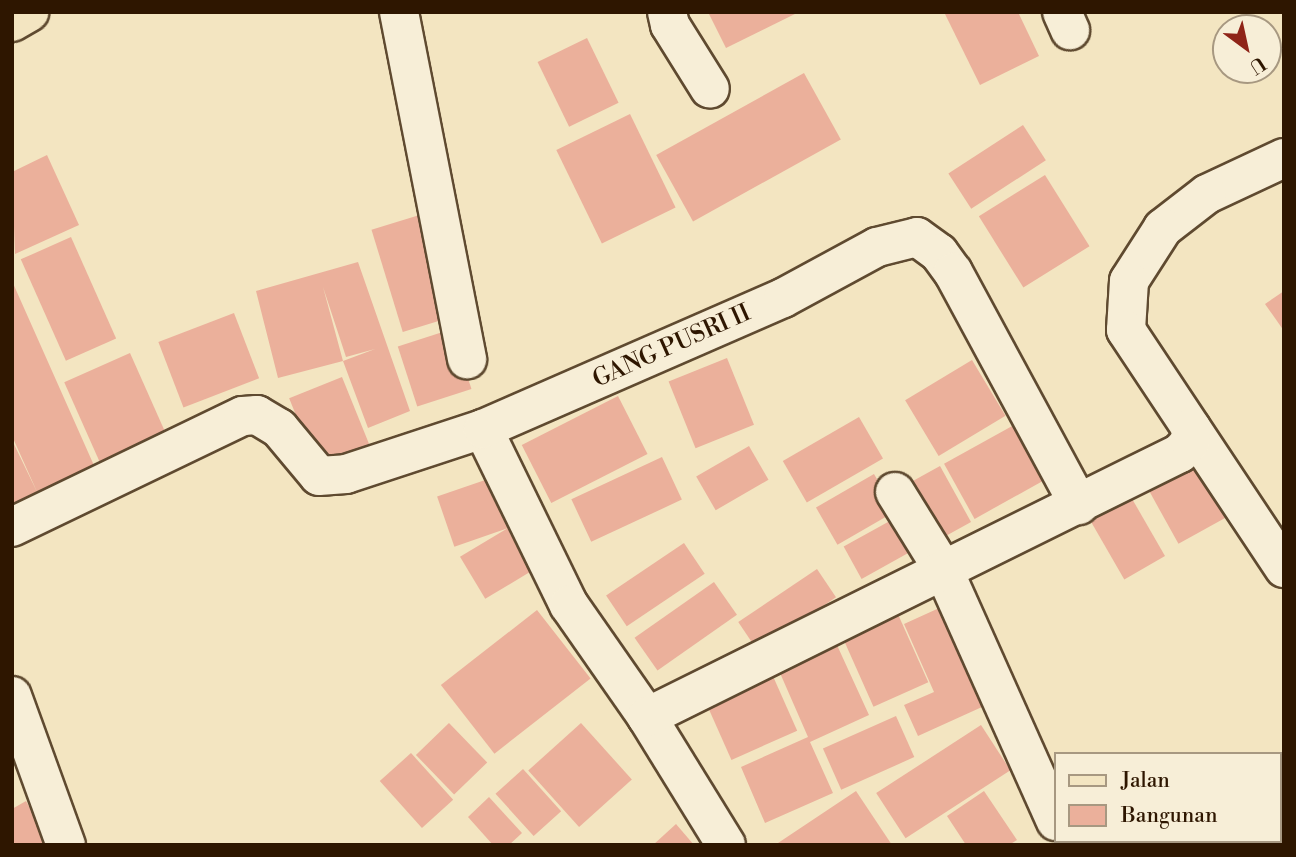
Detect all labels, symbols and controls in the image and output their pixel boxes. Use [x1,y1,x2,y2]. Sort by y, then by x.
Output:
north arrow [1212,14,1282,84]
text: U [1245,51,1270,79]
street label: GANG PUSRI II [589,299,755,395]
legend [1054,752,1282,843]
text: Jalan [1121,768,1170,794]
text: Bangunan [1121,803,1217,829]

